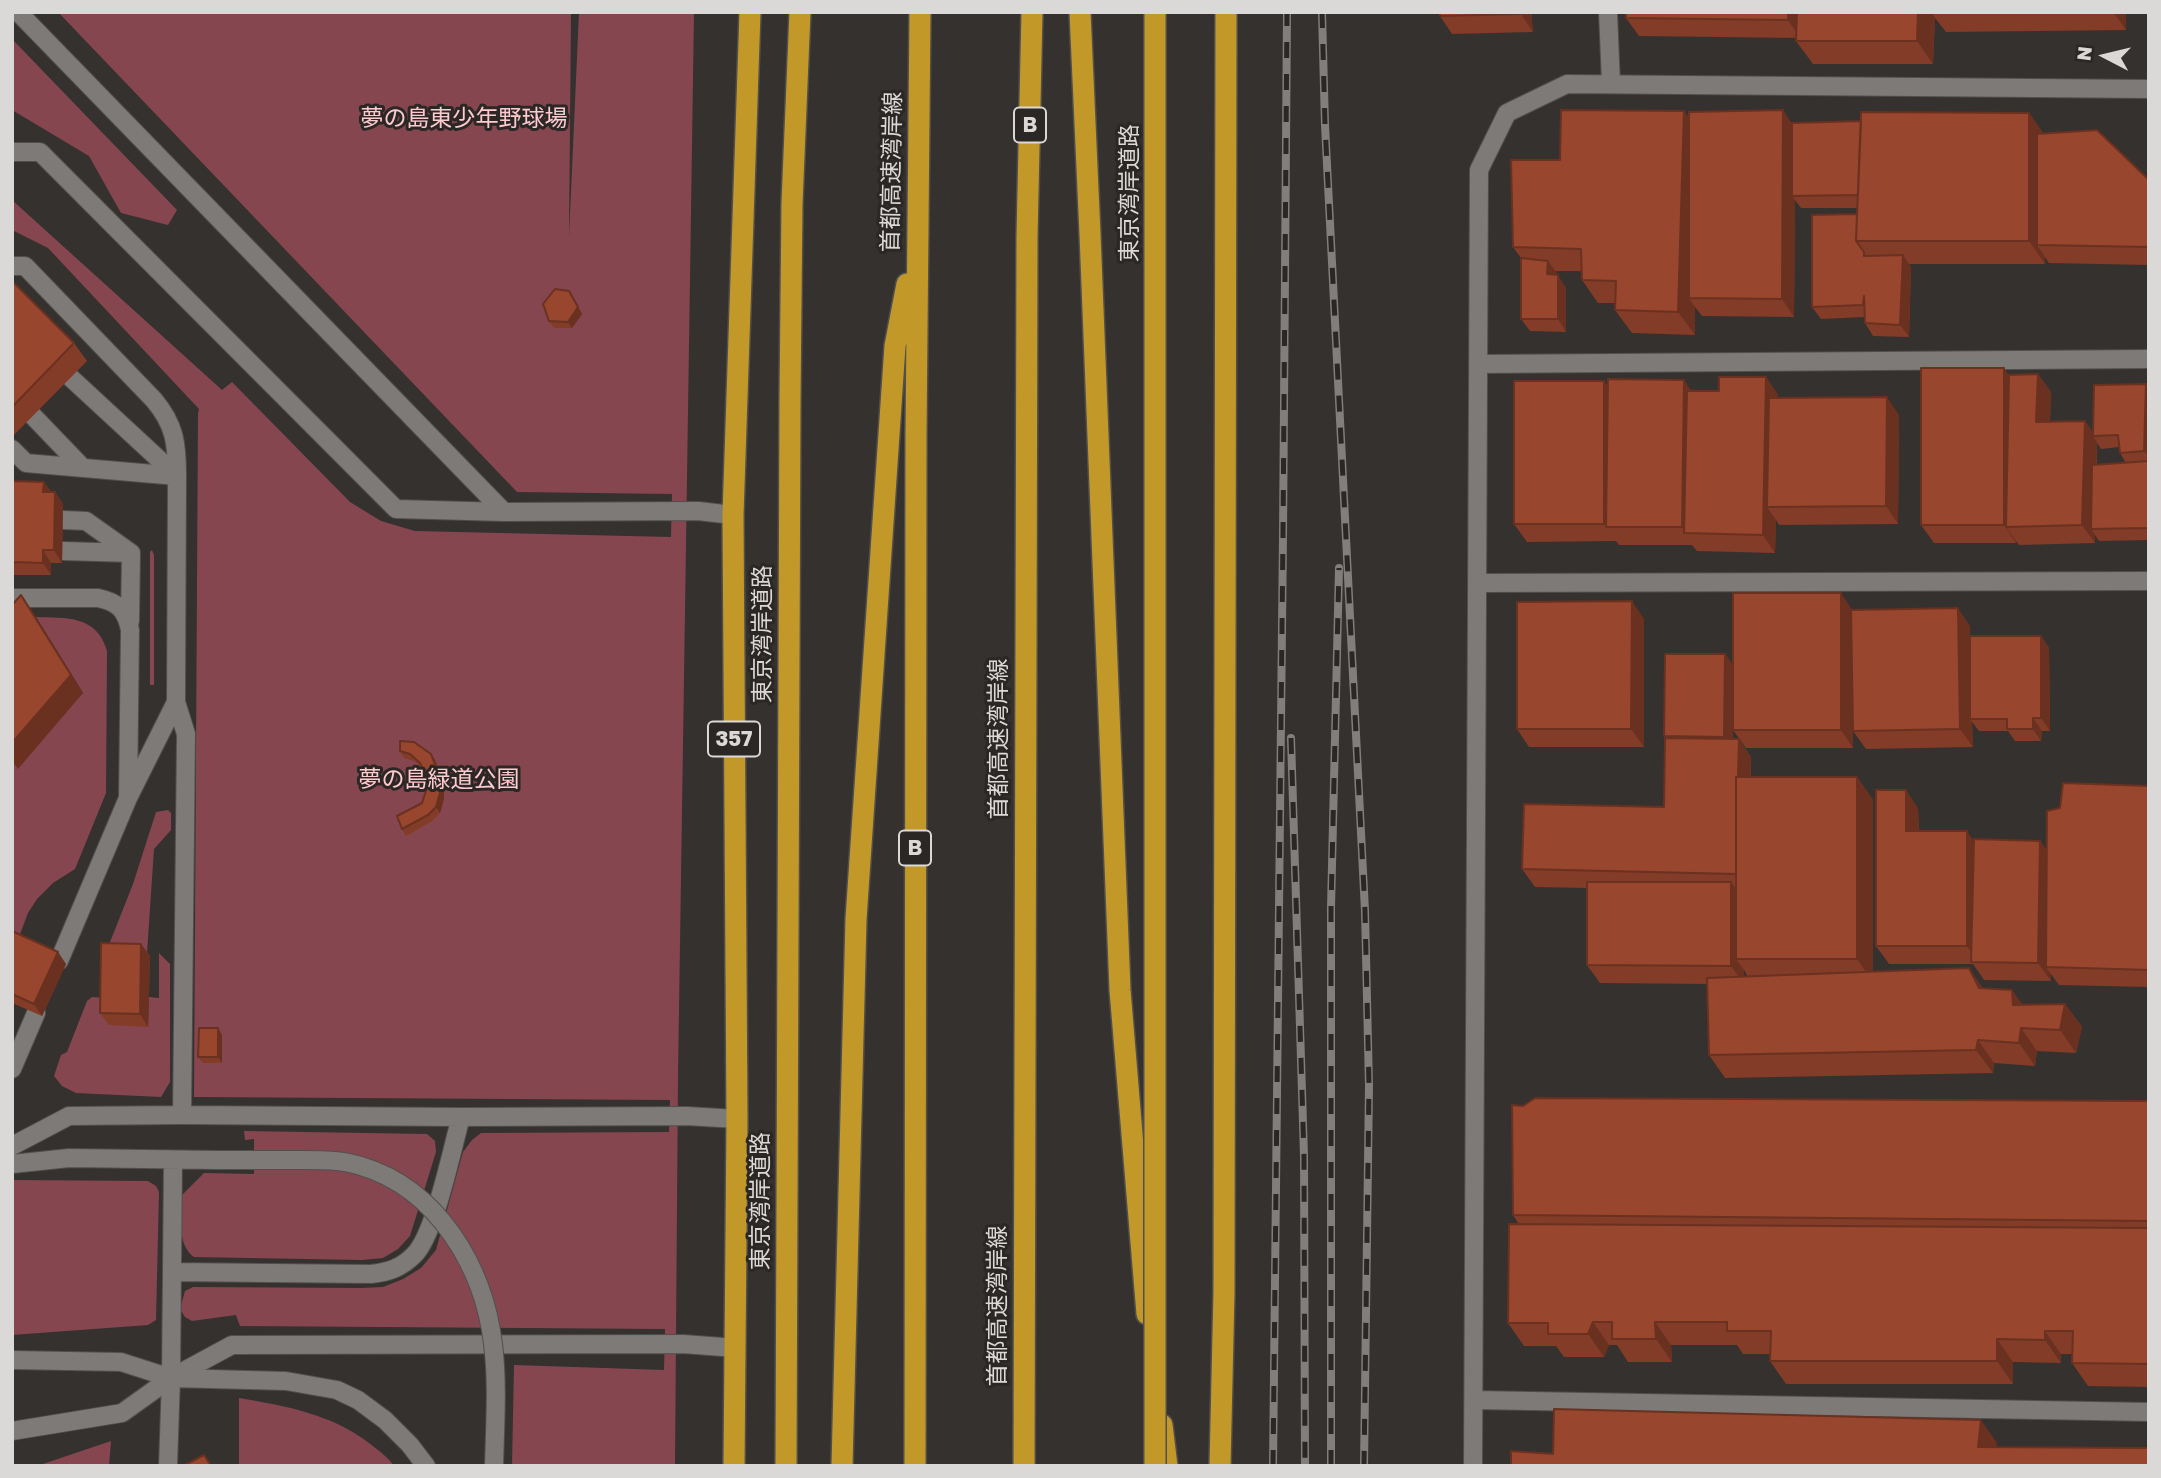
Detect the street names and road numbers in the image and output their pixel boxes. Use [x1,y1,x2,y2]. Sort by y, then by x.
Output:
street label: 首都高速湾岸線 [877,91,907,253]
road number: B [1014,108,1046,142]
street label: 東京湾岸道路 [1116,124,1144,262]
street label: 東京湾岸道路 [749,565,777,703]
street label: 首都高速湾岸線 [985,659,1013,819]
road number: 357 [708,722,760,756]
road number: B [899,830,931,866]
street label: 東京湾岸道路 [747,1132,775,1270]
street label: 首都高速湾岸線 [984,1226,1012,1386]

